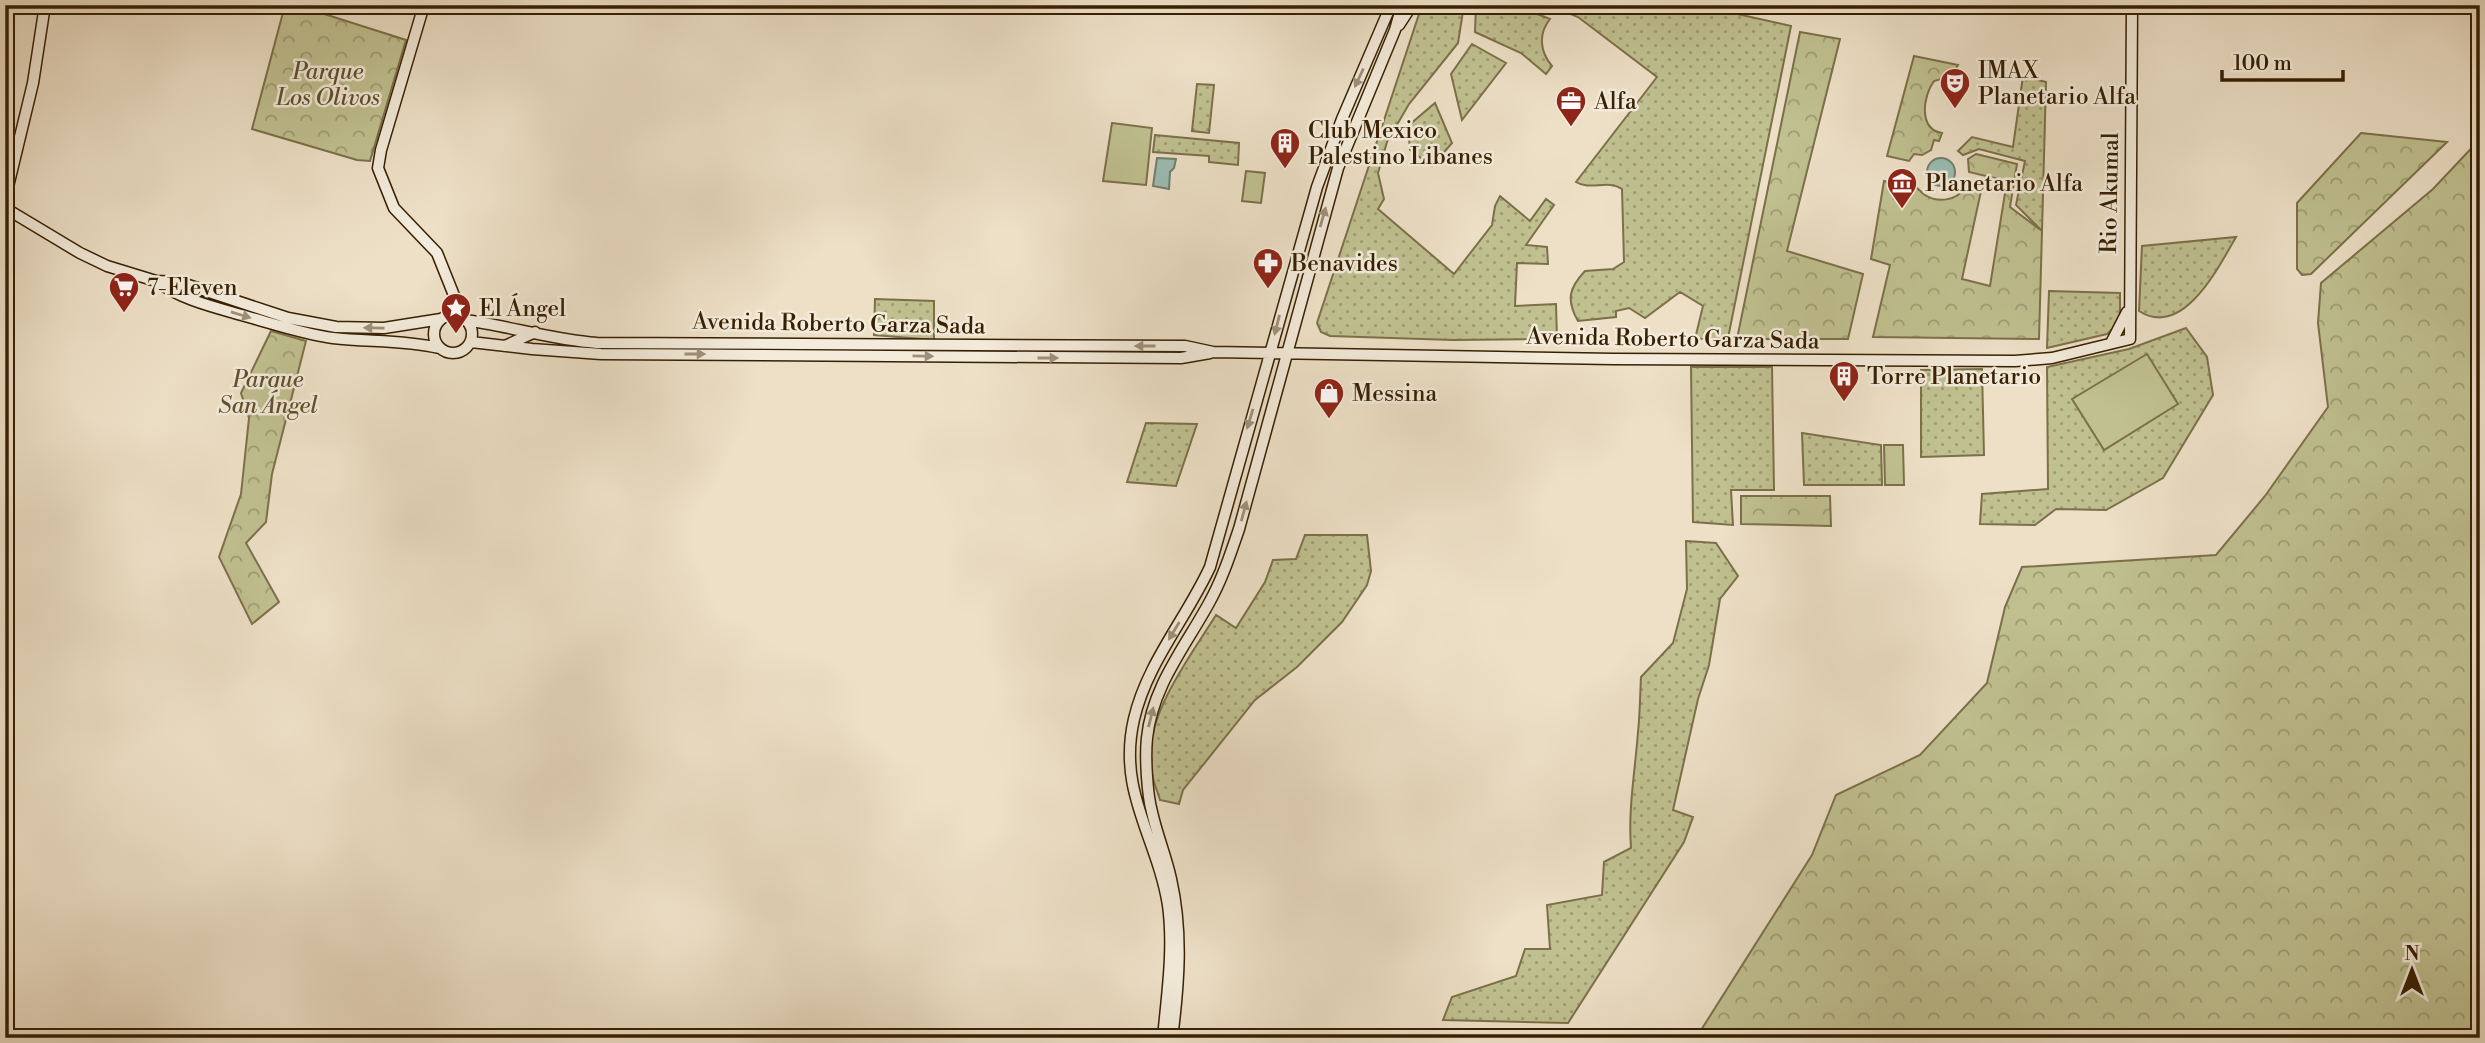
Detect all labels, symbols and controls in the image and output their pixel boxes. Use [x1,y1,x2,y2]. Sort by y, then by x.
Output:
scale bar [2222,38,2343,82]
text: 100 m [2233,51,2292,77]
place label: IMAX Planetario Alfa [1978,57,2136,111]
park label: Parque Los Olivos [275,58,380,112]
theatre icon: IMAX Planetario Alfa [1938,66,1972,110]
one-way arrow [1354,68,1365,88]
office icon: Alfa [1554,84,1588,128]
place label: Alfa [1593,88,1637,116]
place label: Club Mexico Palestino Libanes [1308,117,1493,171]
building icon: Club Mexico Palestino Libanes [1268,126,1302,170]
street label: Rio Akumal [2095,132,2125,254]
museum icon: Planetario Alfa [1885,166,1919,210]
place label: Planetario Alfa [1925,170,2083,198]
one-way arrow [1319,206,1329,227]
pharmacy icon: Benavides [1251,246,1285,290]
place label: Benavides [1290,250,1398,278]
supermarket icon: 7-Eleven [107,270,141,314]
place label: 7-Eleven [147,274,238,302]
place icon: El Ángel [439,291,473,335]
place label: El Ángel [479,293,566,323]
street label: Avenida Roberto Garza Sada [691,307,986,341]
one-way arrow [231,310,252,320]
one-way arrow [1271,314,1282,336]
one-way arrow [363,322,385,333]
street label: Avenida Roberto Garza Sada [1525,322,1820,356]
one-way arrow [1134,340,1156,352]
one-way arrow [685,348,707,360]
one-way arrow [912,350,934,362]
one-way arrow [1038,352,1060,363]
building icon: Torre Planetario [1827,359,1861,403]
place label: Torre Planetario [1867,363,2041,391]
park label: Parque San Ángel [218,366,318,420]
shop icon: Messina [1312,376,1346,420]
place label: Messina [1352,380,1437,408]
one-way arrow [1245,409,1255,430]
one-way arrow [1239,500,1249,521]
one-way arrow [1168,622,1180,641]
one-way arrow [1146,706,1157,728]
north arrow [2376,934,2446,1004]
text: N [2404,942,2420,966]

